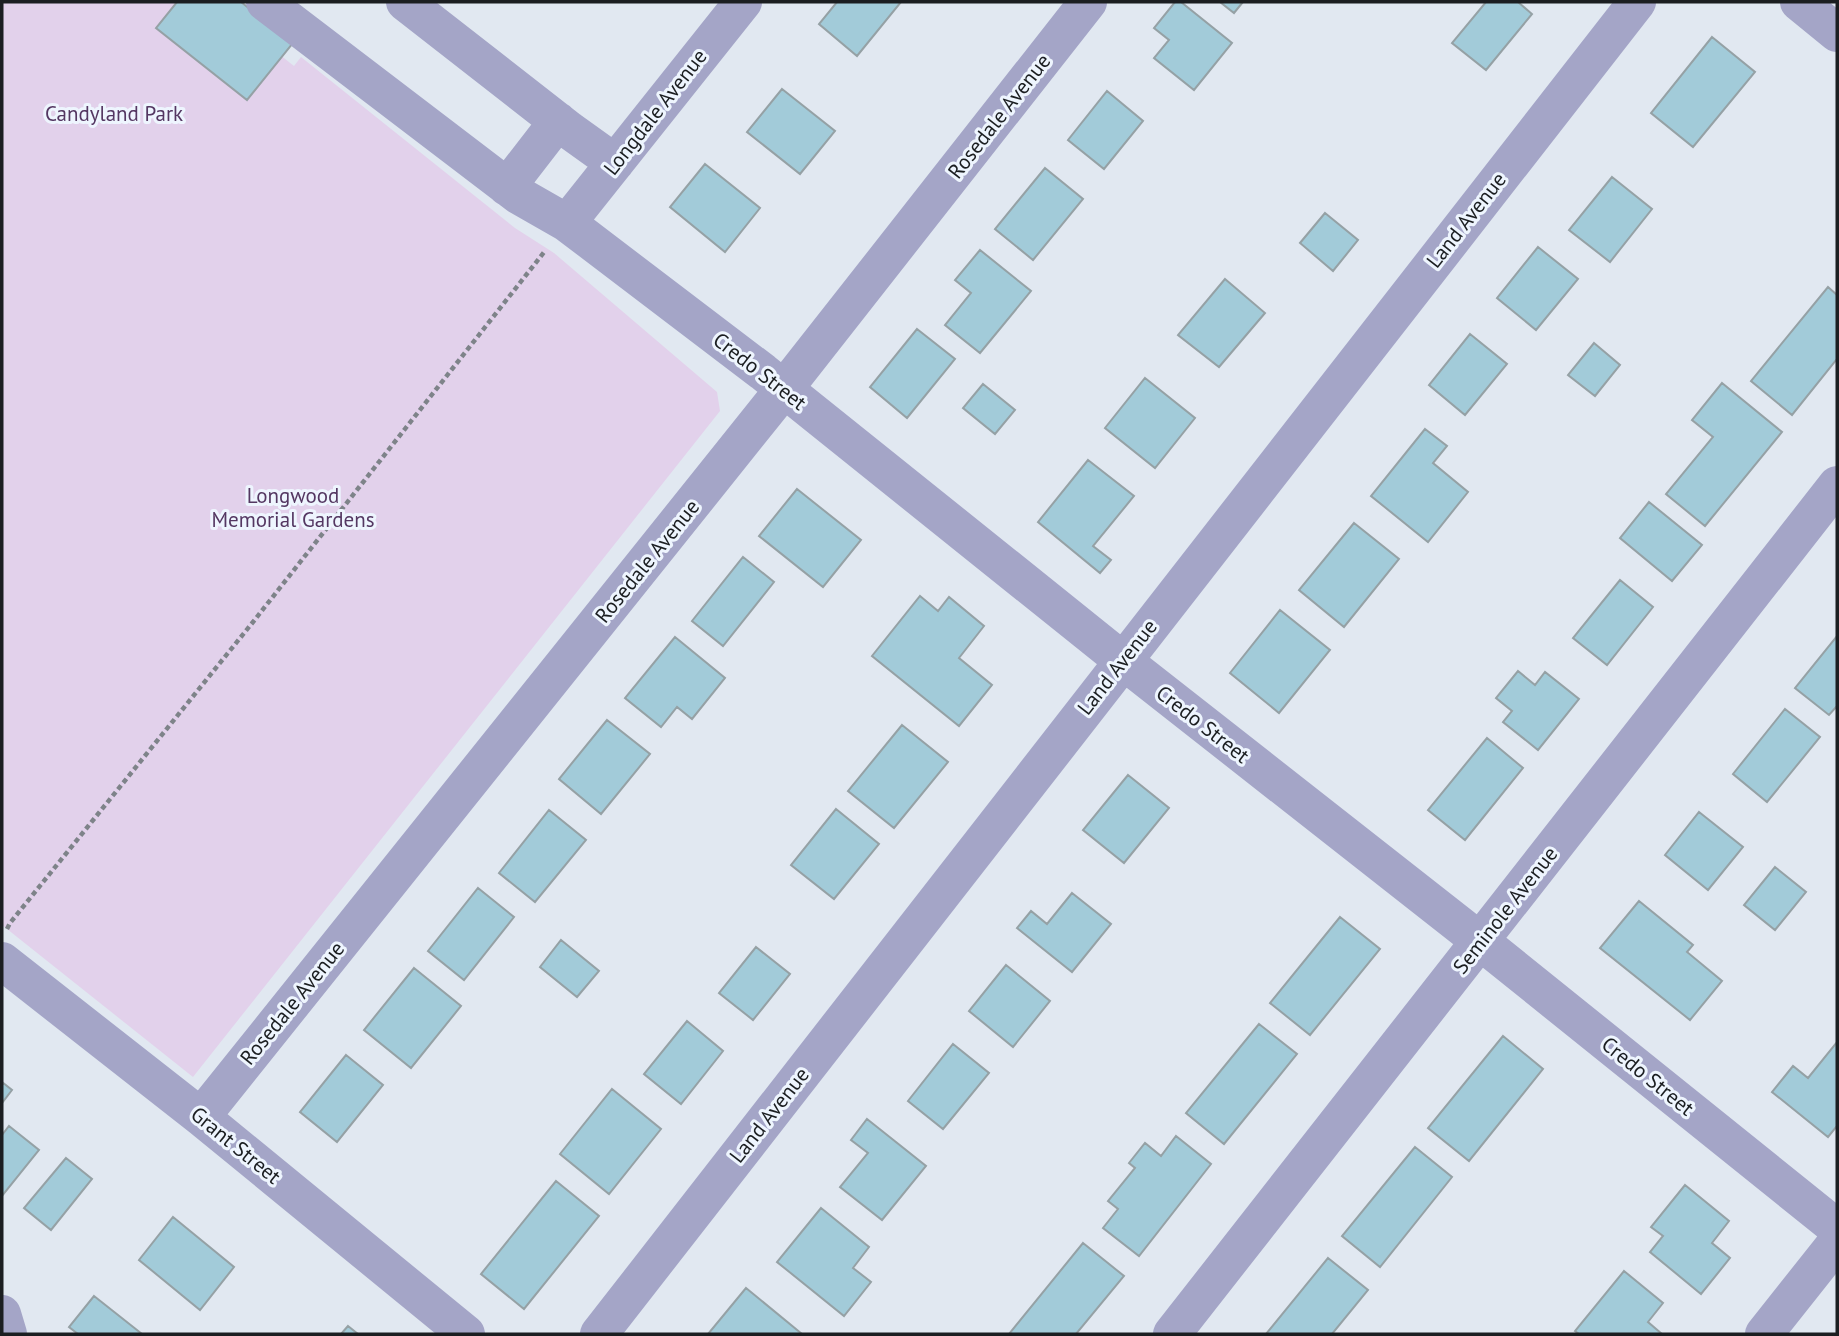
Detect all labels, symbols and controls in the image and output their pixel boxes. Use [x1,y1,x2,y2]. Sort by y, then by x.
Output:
street label: Longdale Avenue [597,44,713,180]
street label: Rosedale Avenue [942,48,1056,184]
park label: Candyland Park [45,100,183,127]
street label: Land Avenue [1420,167,1512,273]
street label: Credo Street [708,326,812,416]
park label: Longwood Memorial Gardens [211,482,375,533]
street label: Rosedale Avenue [589,494,705,628]
street label: Land Avenue [1071,614,1163,720]
street label: Credo Street [1151,679,1255,769]
street label: Seminole Avenue [1447,841,1563,979]
street label: Rosedale Avenue [234,936,350,1070]
street label: Credo Street [1596,1031,1700,1121]
street label: Land Avenue [723,1062,815,1168]
street label: Grant Street [185,1100,287,1190]

